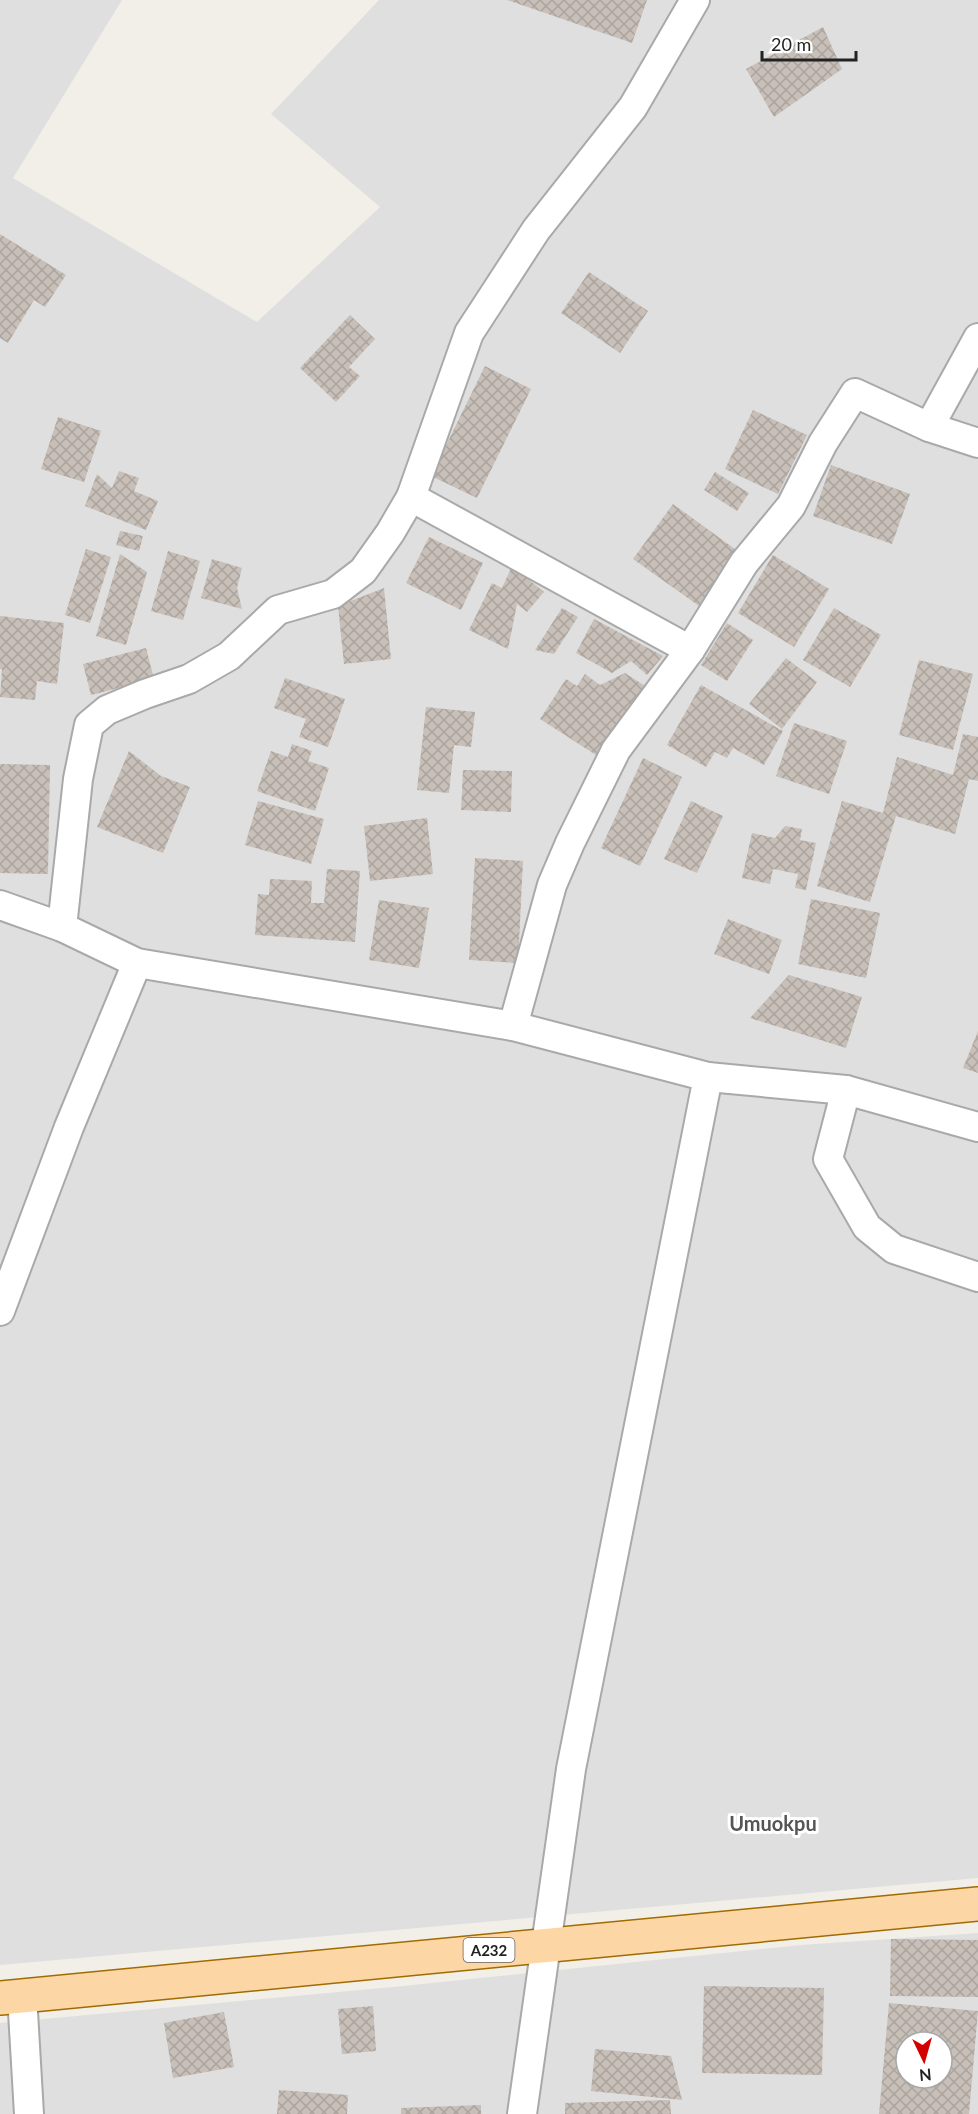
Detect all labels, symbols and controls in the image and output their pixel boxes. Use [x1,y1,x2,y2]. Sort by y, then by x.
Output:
scale bar [762,24,856,62]
text: 20 m [771,33,811,55]
district label: Umuokpu [729,1811,817,1835]
road number: A232 [464,1938,514,1962]
north arrow [894,2030,954,2090]
text: N [918,2065,932,2085]

